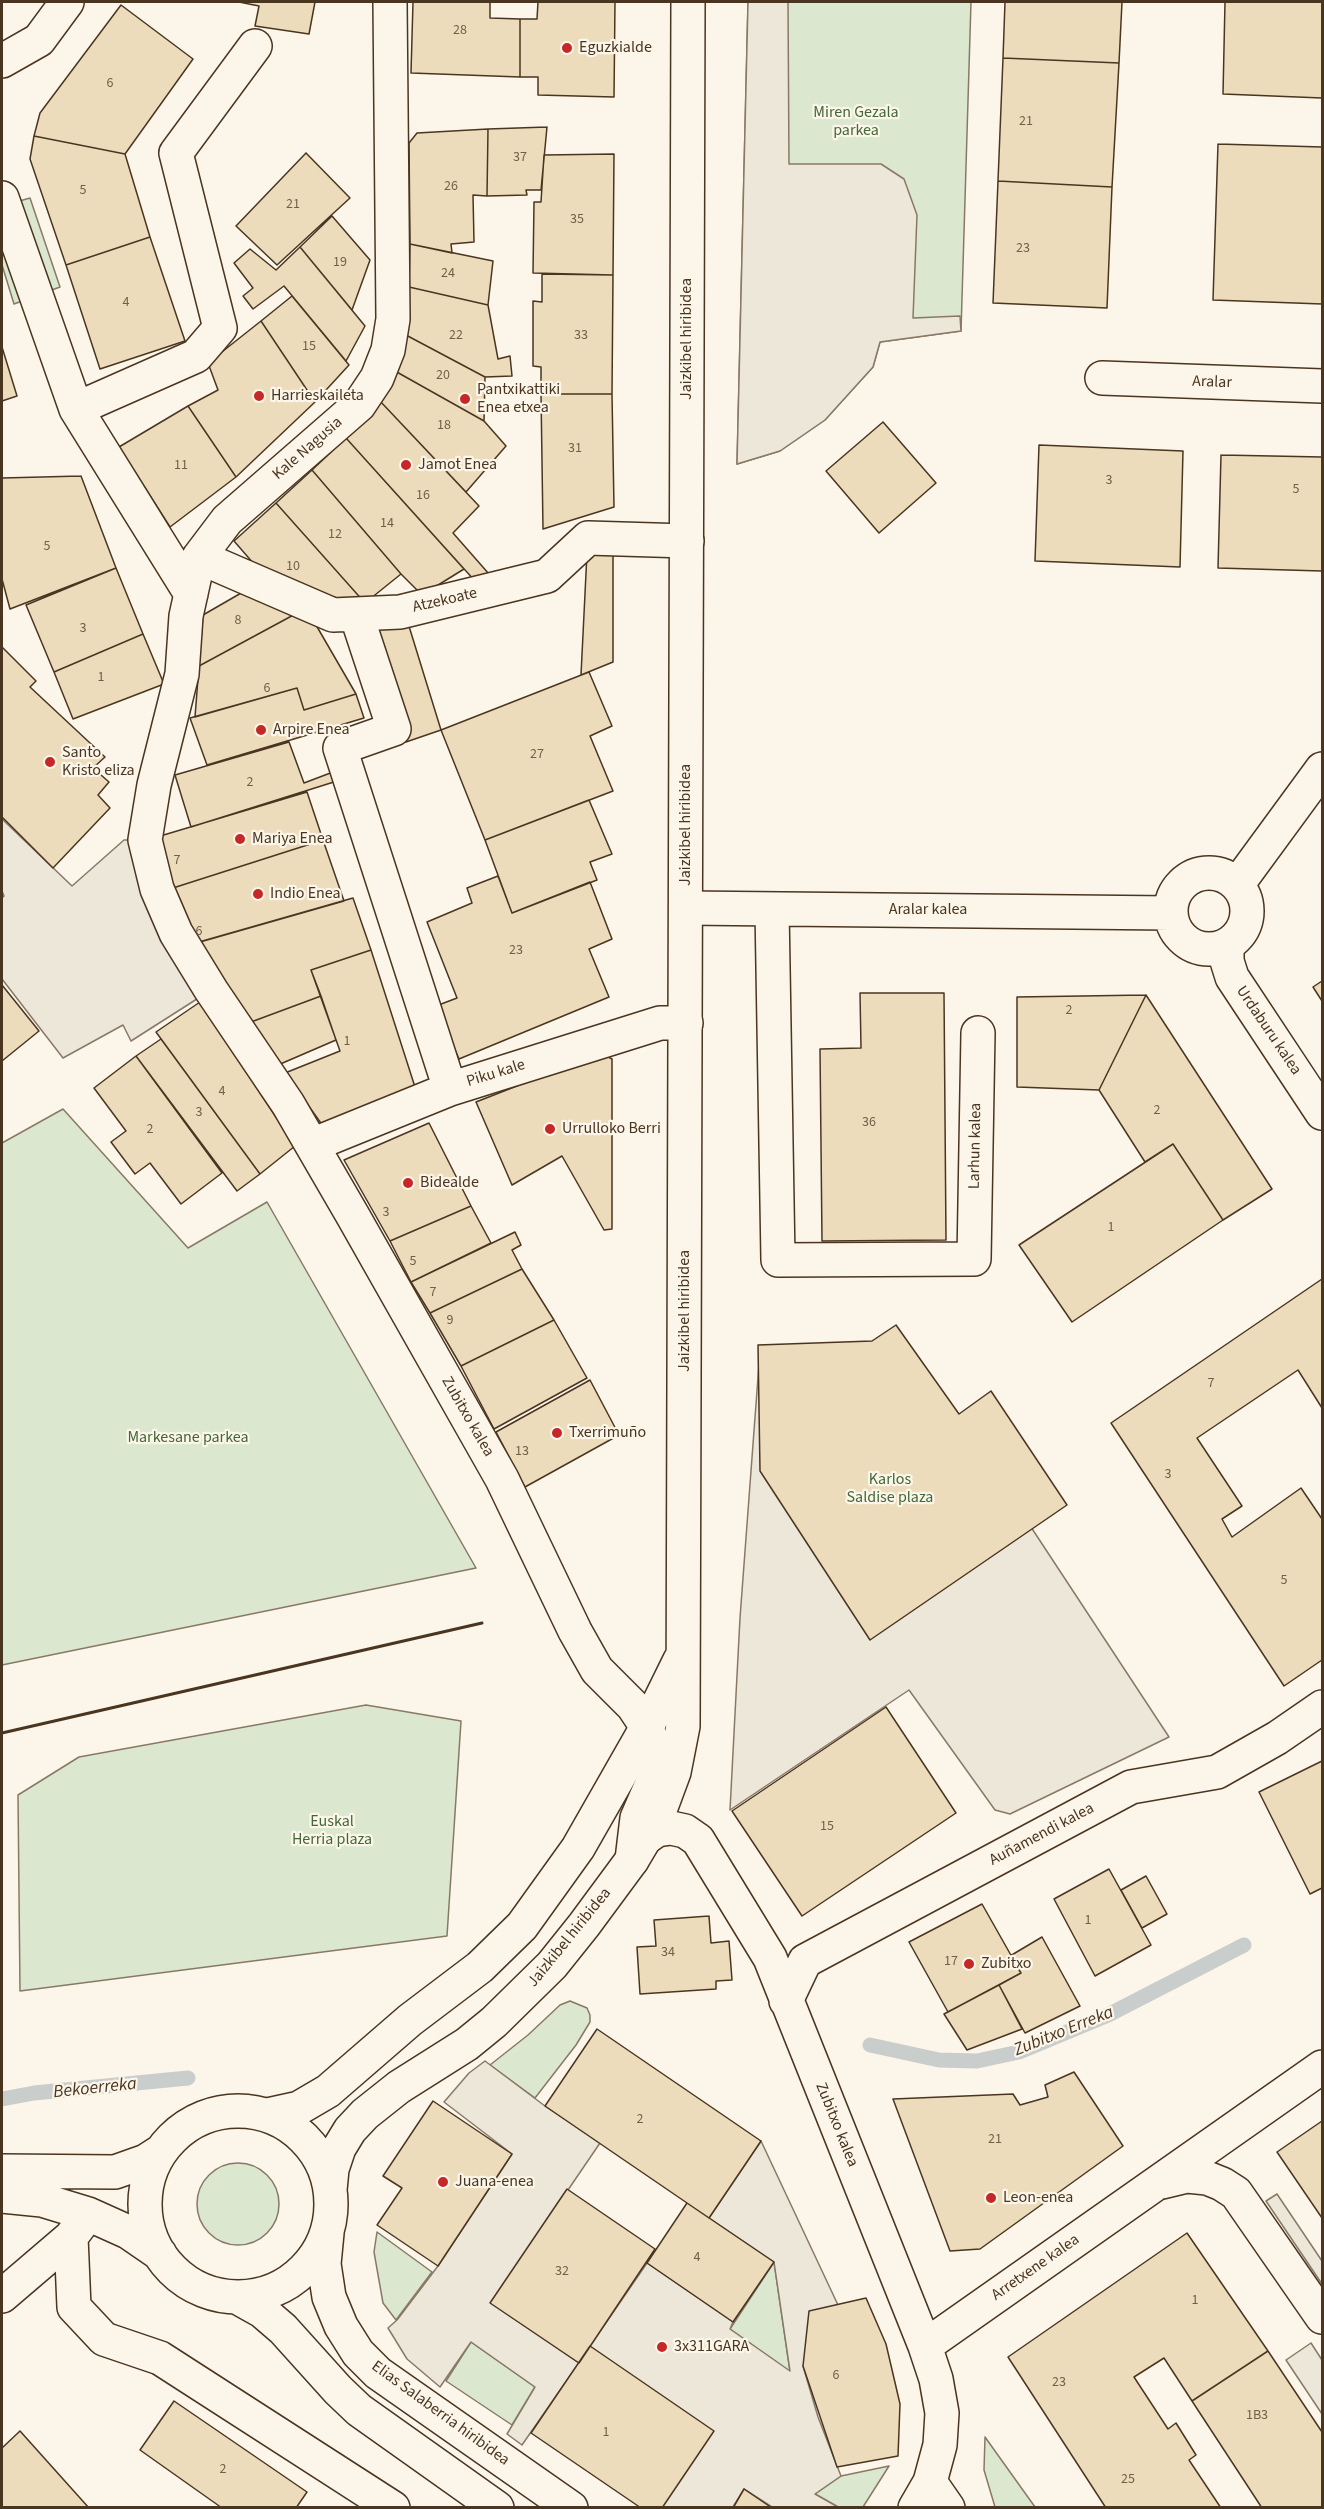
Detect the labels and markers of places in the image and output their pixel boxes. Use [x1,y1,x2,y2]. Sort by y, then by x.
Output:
place label: Eguzkialde [579,38,652,58]
marker: Eguzkialde [560,41,574,55]
place label: Pantxikattiki Enea etxea [477,380,560,418]
place label: Harrieskaileta [271,386,364,406]
marker: Harrieskaileta [252,389,266,403]
marker: Pantxikattiki Enea etxea [458,392,472,406]
place label: Jamot Enea [418,455,497,475]
marker: Jamot Enea [399,458,413,472]
place label: Arpire Enea [273,720,350,740]
marker: Arpire Enea [254,723,268,737]
place label: Santo Kristo eliza [62,743,135,781]
marker: Santo Kristo eliza [43,755,57,769]
place label: Mariya Enea [252,829,333,849]
marker: Mariya Enea [233,832,247,846]
place label: Indio Enea [270,884,341,904]
marker: Indio Enea [251,887,265,901]
place label: Urrulloko Berri [562,1119,661,1139]
marker: Urrulloko Berri [543,1122,557,1136]
place label: Bidealde [420,1173,479,1193]
marker: Bidealde [401,1176,415,1190]
place label: Txerrimuño [569,1423,646,1443]
marker: Txerrimuño [550,1426,564,1440]
place label: Zubitxo [981,1954,1031,1974]
marker: Zubitxo [962,1957,976,1971]
place label: Juana-enea [455,2172,534,2192]
marker: Juana-enea [436,2175,450,2189]
place label: Leon-enea [1003,2188,1073,2208]
marker: Leon-enea [984,2191,998,2205]
place label: 3x311GARA [674,2337,749,2357]
marker: 3x311GARA [655,2340,669,2354]

